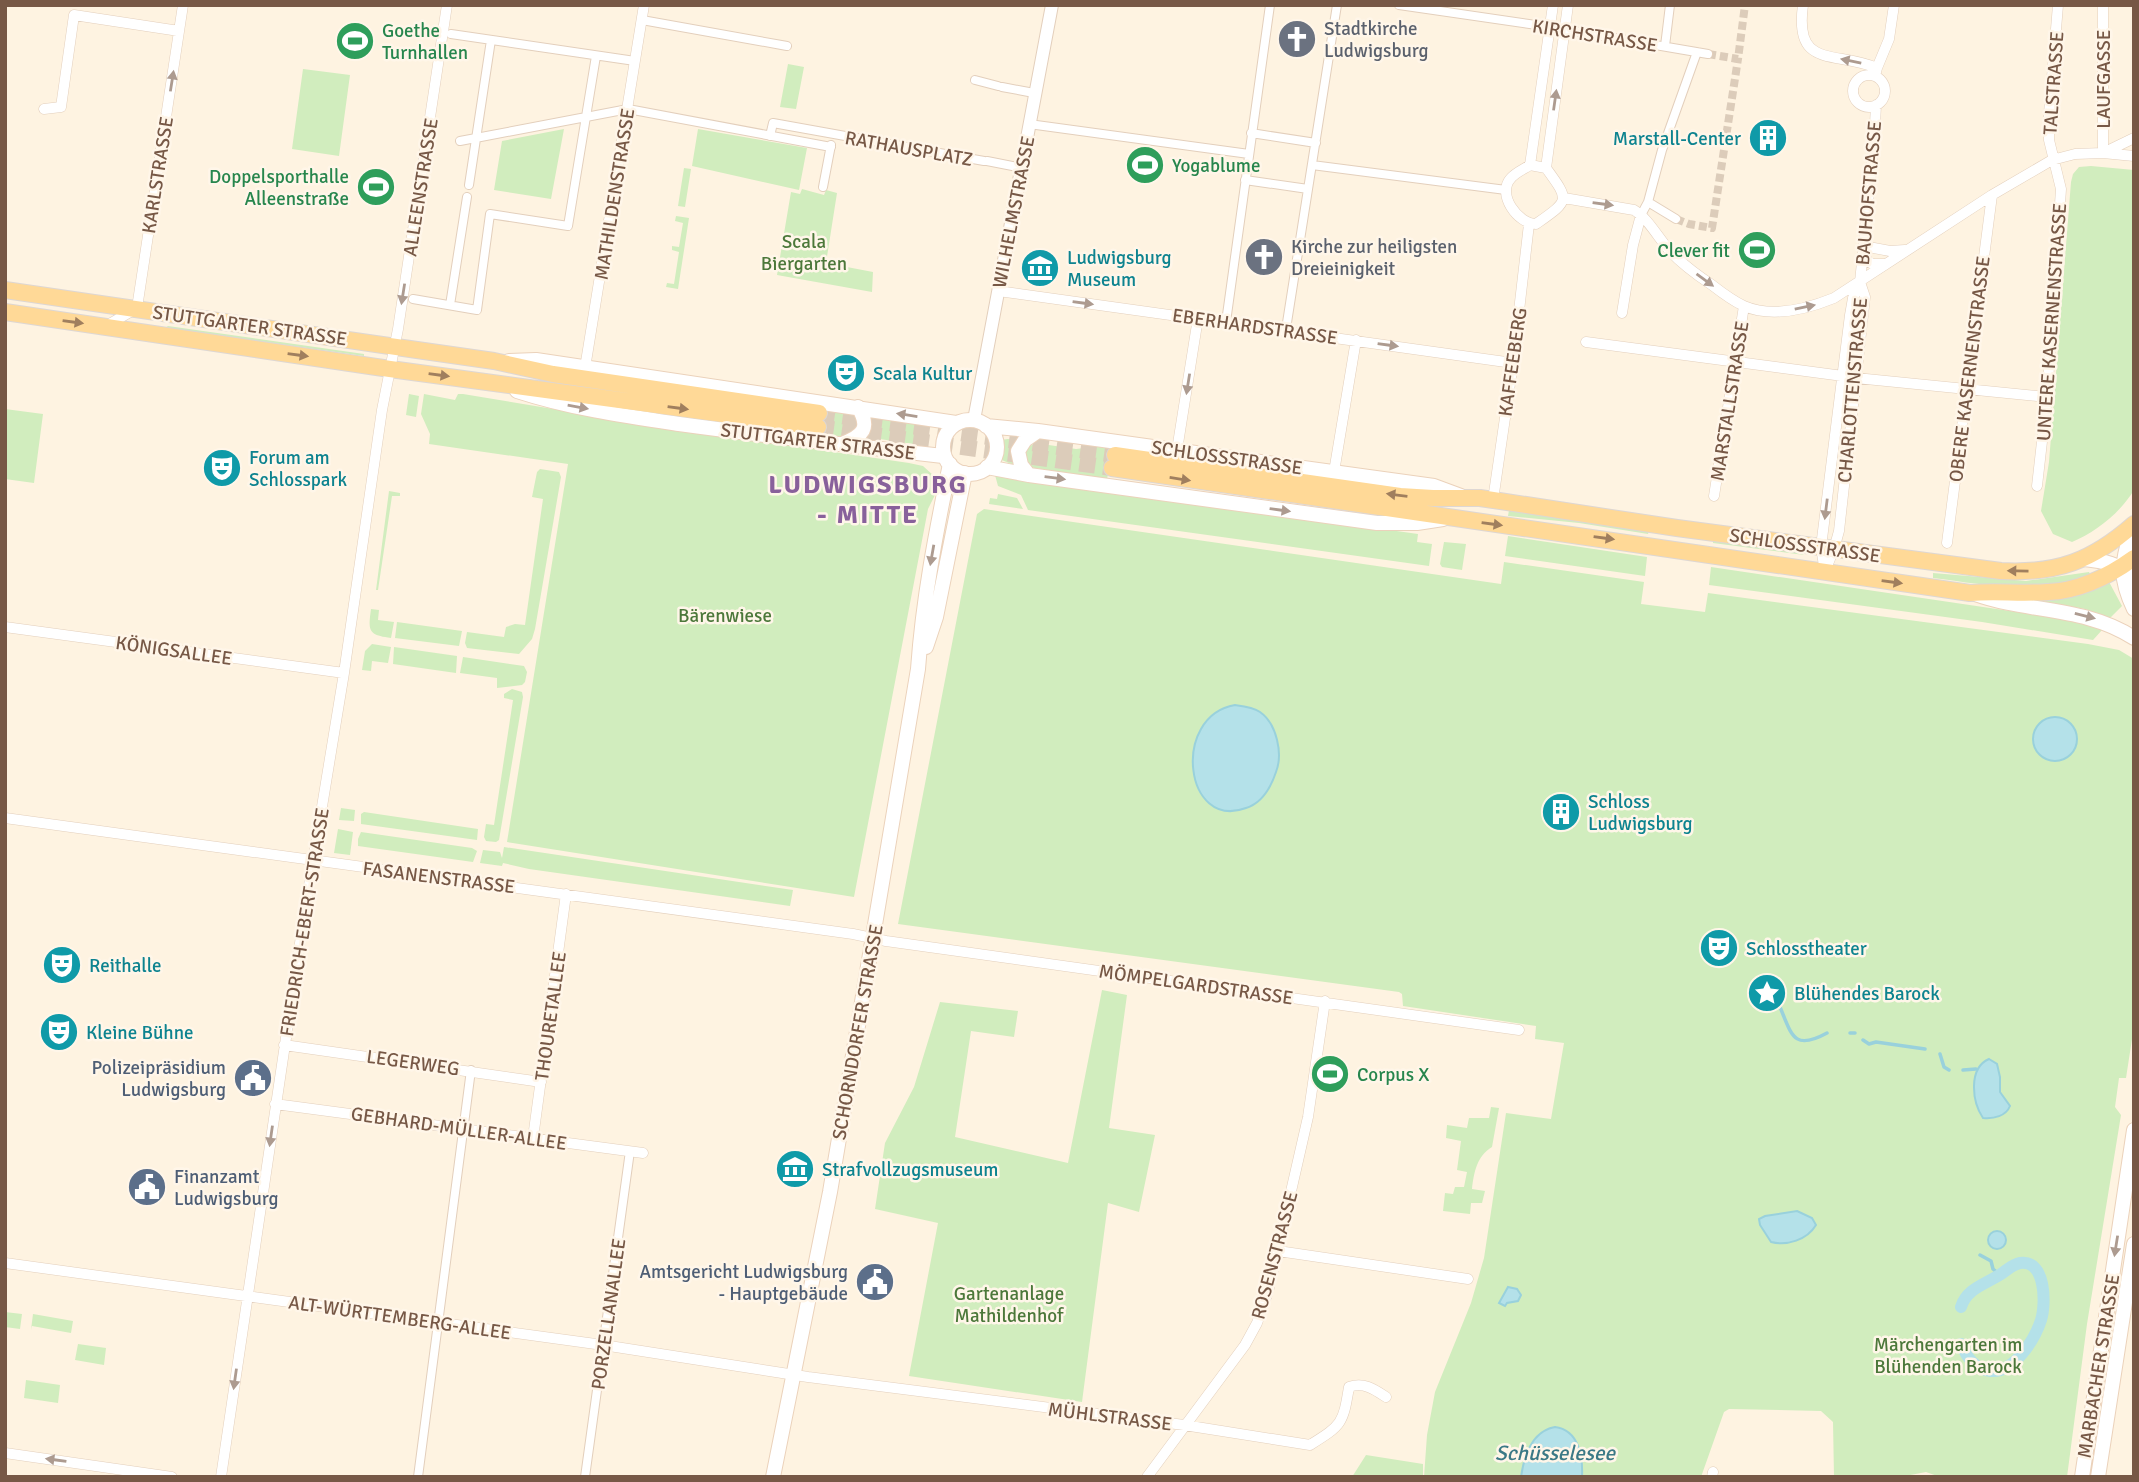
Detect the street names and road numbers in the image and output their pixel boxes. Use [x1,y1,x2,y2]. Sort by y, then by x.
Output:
street label: KIRCHSTRASSE [1530,14,1659,58]
street label: LAUFGASSE [2092,29,2116,129]
street label: TALSTRASSE [2038,30,2070,136]
street label: MATHILDENSTRASSE [590,107,640,282]
street label: KARLSTRASSE [137,115,179,235]
street label: ALLEENSTRASSE [398,116,444,258]
street label: BAUHOFSTRASSE [1851,120,1887,266]
street label: RATHAUSPLATZ [843,126,975,172]
street label: WILHELMSTRASSE [987,134,1040,290]
street label: UNTERE KASERNENSTRASSE [2032,202,2072,442]
street label: OBERE KASERNENSTRASSE [1944,255,1996,484]
street label: CHARLOTTENSTRASSE [1833,296,1873,484]
street label: STUTTGARTER STRASSE [151,300,348,352]
street label: EBERHARDSTRASSE [1171,303,1339,350]
street label: KAFFEEBERG [1493,306,1533,418]
street label: MARSTALLSTRASSE [1705,319,1755,483]
street label: STUTTGARTER STRASSE [719,418,917,466]
street label: SCHLOSSSTRASSE [1150,436,1304,480]
street label: SCHLOSSSTRASSE [1728,524,1882,568]
street label: KÖNIGSALLEE [114,631,234,671]
street label: FRIEDRICH-EBERT-STRASSE [275,806,335,1038]
street label: FASANENSTRASSE [361,857,516,899]
street label: SCHORNDORFER STRASSE [827,923,889,1142]
street label: THOURETALLEE [530,950,572,1082]
street label: MÖMPELGARDSTRASSE [1097,959,1295,1011]
street label: LEGERWEG [365,1045,461,1081]
street label: GEBHARD-MÜLLER-ALLEE [349,1102,568,1156]
street label: ROSENSTRASSE [1246,1188,1304,1322]
street label: PORZELLANALLEE [586,1237,631,1391]
street label: MARBACHER STRASSE [2073,1272,2125,1460]
street label: ALT-WÜRTTEMBERG-ALLEE [287,1290,513,1346]
street label: MÜHLSTRASSE [1046,1397,1173,1437]

